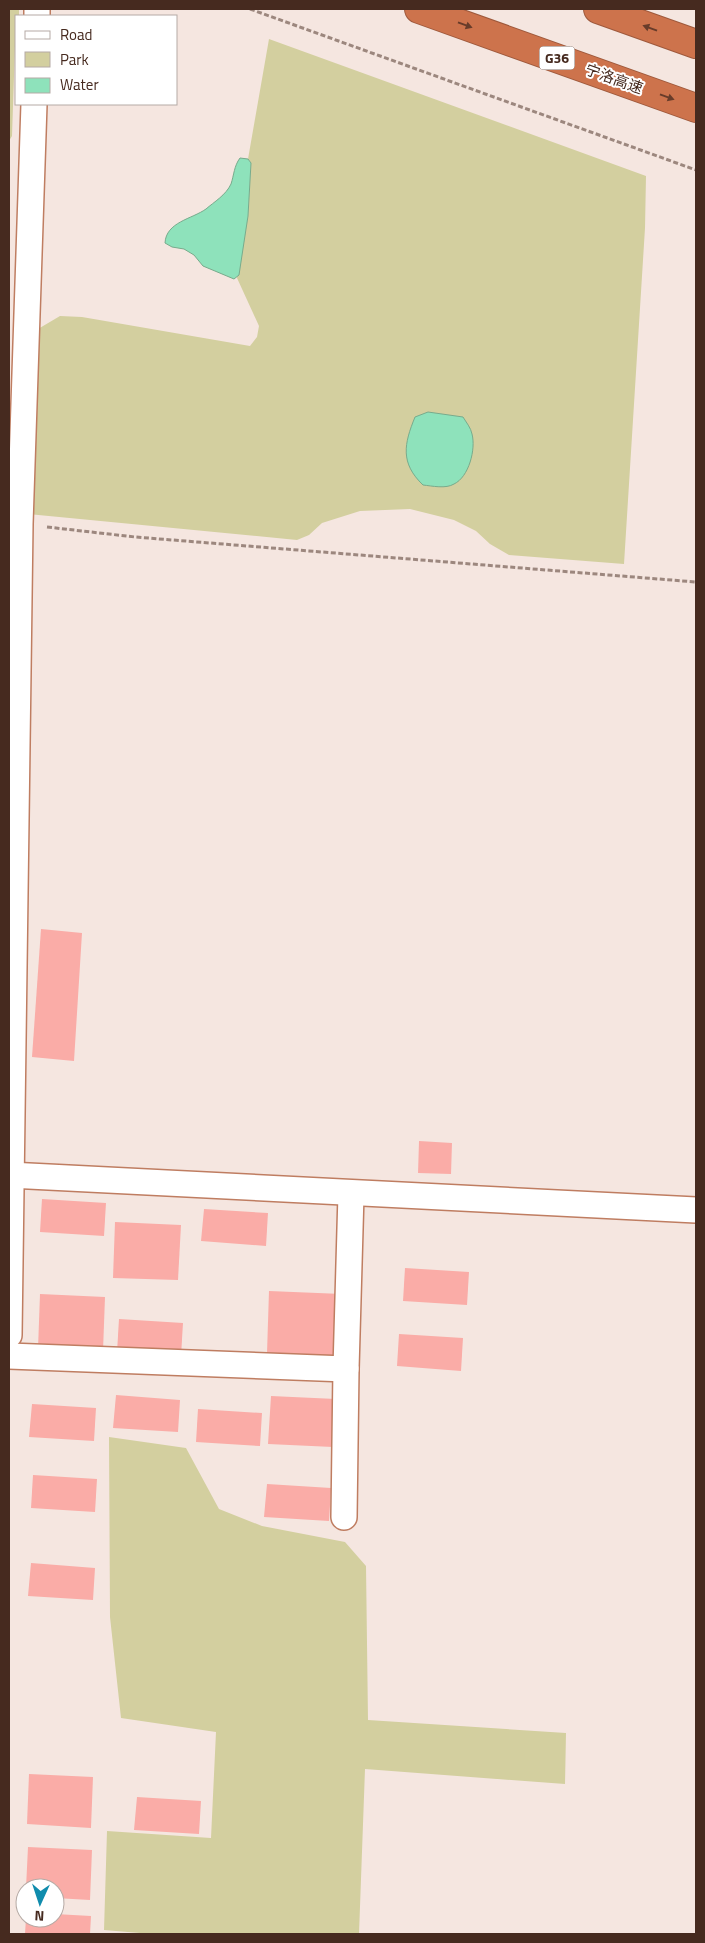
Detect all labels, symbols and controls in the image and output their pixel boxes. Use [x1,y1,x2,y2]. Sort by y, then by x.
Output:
legend [15,15,178,105]
one-way arrow [457,22,472,29]
text: Road [60,23,92,46]
one-way arrow [643,24,658,31]
road number: G36 [540,46,574,70]
text: Park [60,48,89,71]
street label: 宁洛高速 [582,57,646,100]
text: Water [60,73,99,96]
one-way arrow [660,94,675,102]
north arrow [15,1878,65,1928]
text: N [34,1906,45,1927]

